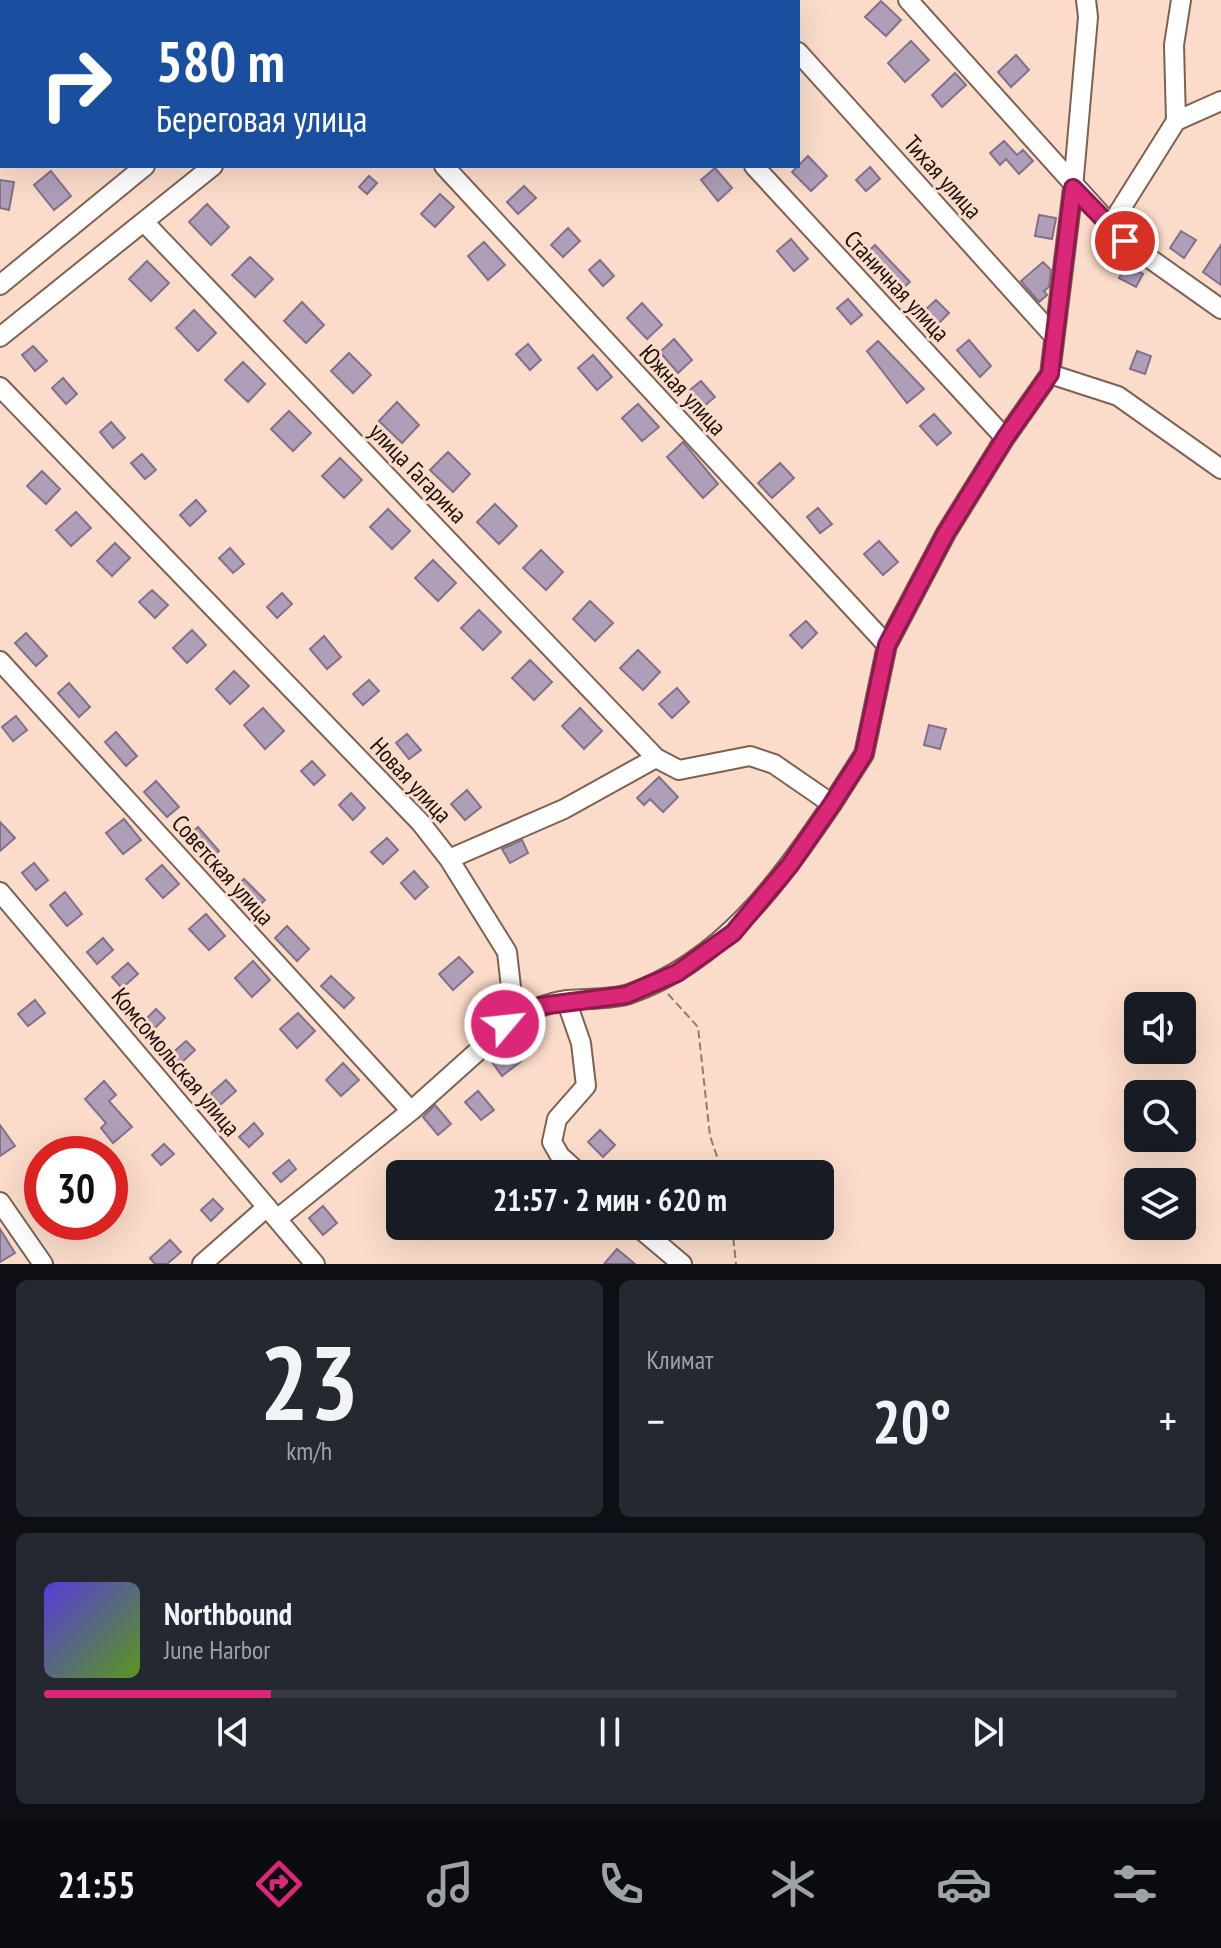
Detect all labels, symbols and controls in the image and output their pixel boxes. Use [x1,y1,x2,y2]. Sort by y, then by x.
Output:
text: 580 m [156,25,285,97]
icon: right [24,32,128,136]
text: Береговая улица [156,95,367,142]
street label: Тихая улица [897,129,989,225]
pin [1091,207,1159,275]
icon: arrive [1103,219,1147,263]
street label: Станичная улица [838,224,956,348]
street label: Южная улица [633,338,733,442]
street label: улица Гагарина [362,416,474,530]
street label: Новая улица [364,731,458,829]
street label: Советская улица [165,808,281,932]
street label: Комсомольская улица [105,981,247,1143]
position arrow [463,982,547,1066]
map controls [1124,992,1196,1240]
button: sound [1124,992,1196,1064]
button: search [1124,1080,1196,1152]
speed limit sign: 30 [24,1136,128,1240]
button: layers [1124,1168,1196,1240]
text: 21:57 · 2 мин · 620 m [493,1180,727,1219]
text: 23 [260,1314,359,1449]
text: Климат [647,1343,713,1376]
text: 20° [872,1382,951,1460]
text: − [647,1392,665,1449]
text: + [1159,1392,1177,1449]
text: km/h [286,1434,332,1467]
text: Northbound [164,1594,292,1633]
text: June Harbor [164,1633,270,1666]
icon: previous [211,1710,255,1754]
icon: pause [588,1710,632,1754]
icon: next [966,1710,1010,1754]
icon: directions [251,1856,307,1912]
icon: music [422,1856,478,1912]
icon: phone [593,1856,649,1912]
icon: climate [765,1856,821,1912]
icon: car [936,1856,992,1912]
icon: filters [1107,1856,1163,1912]
text: 21:55 [58,1861,136,1908]

